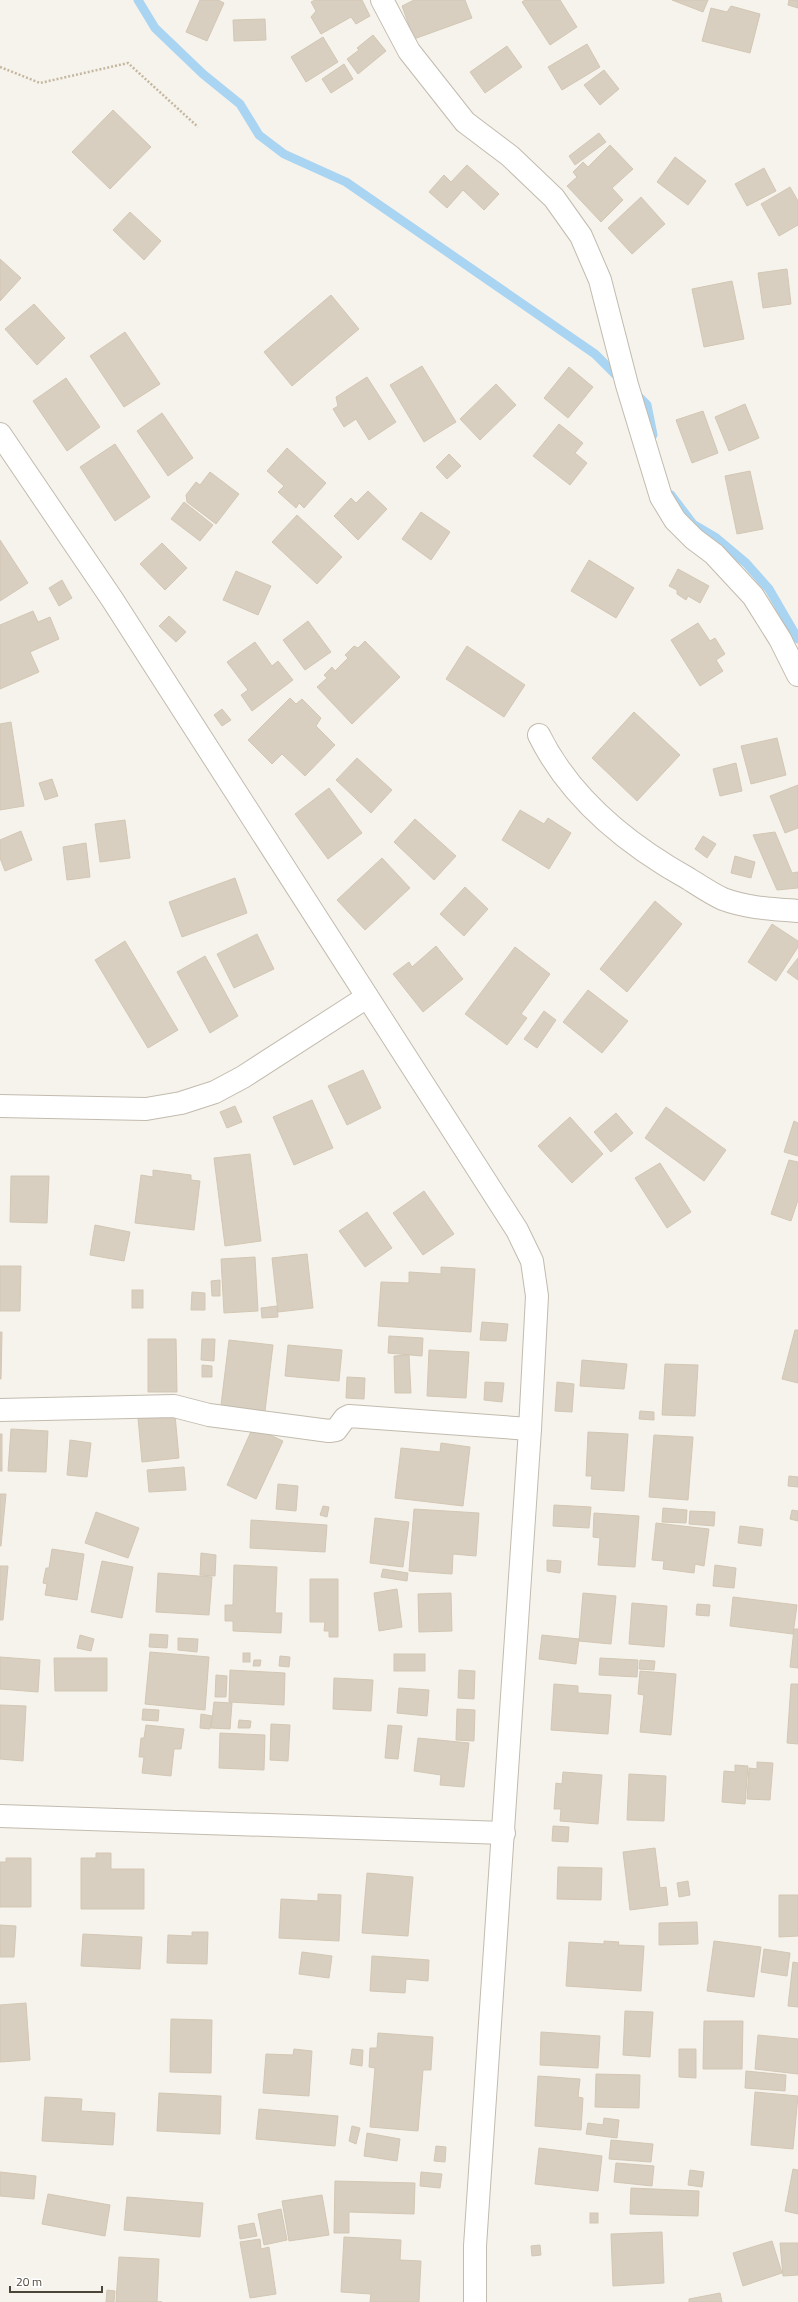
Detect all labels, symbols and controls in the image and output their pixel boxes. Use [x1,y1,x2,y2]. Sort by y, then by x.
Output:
scale bar [10,2268,102,2294]
text: 20 m [16,2272,42,2291]

